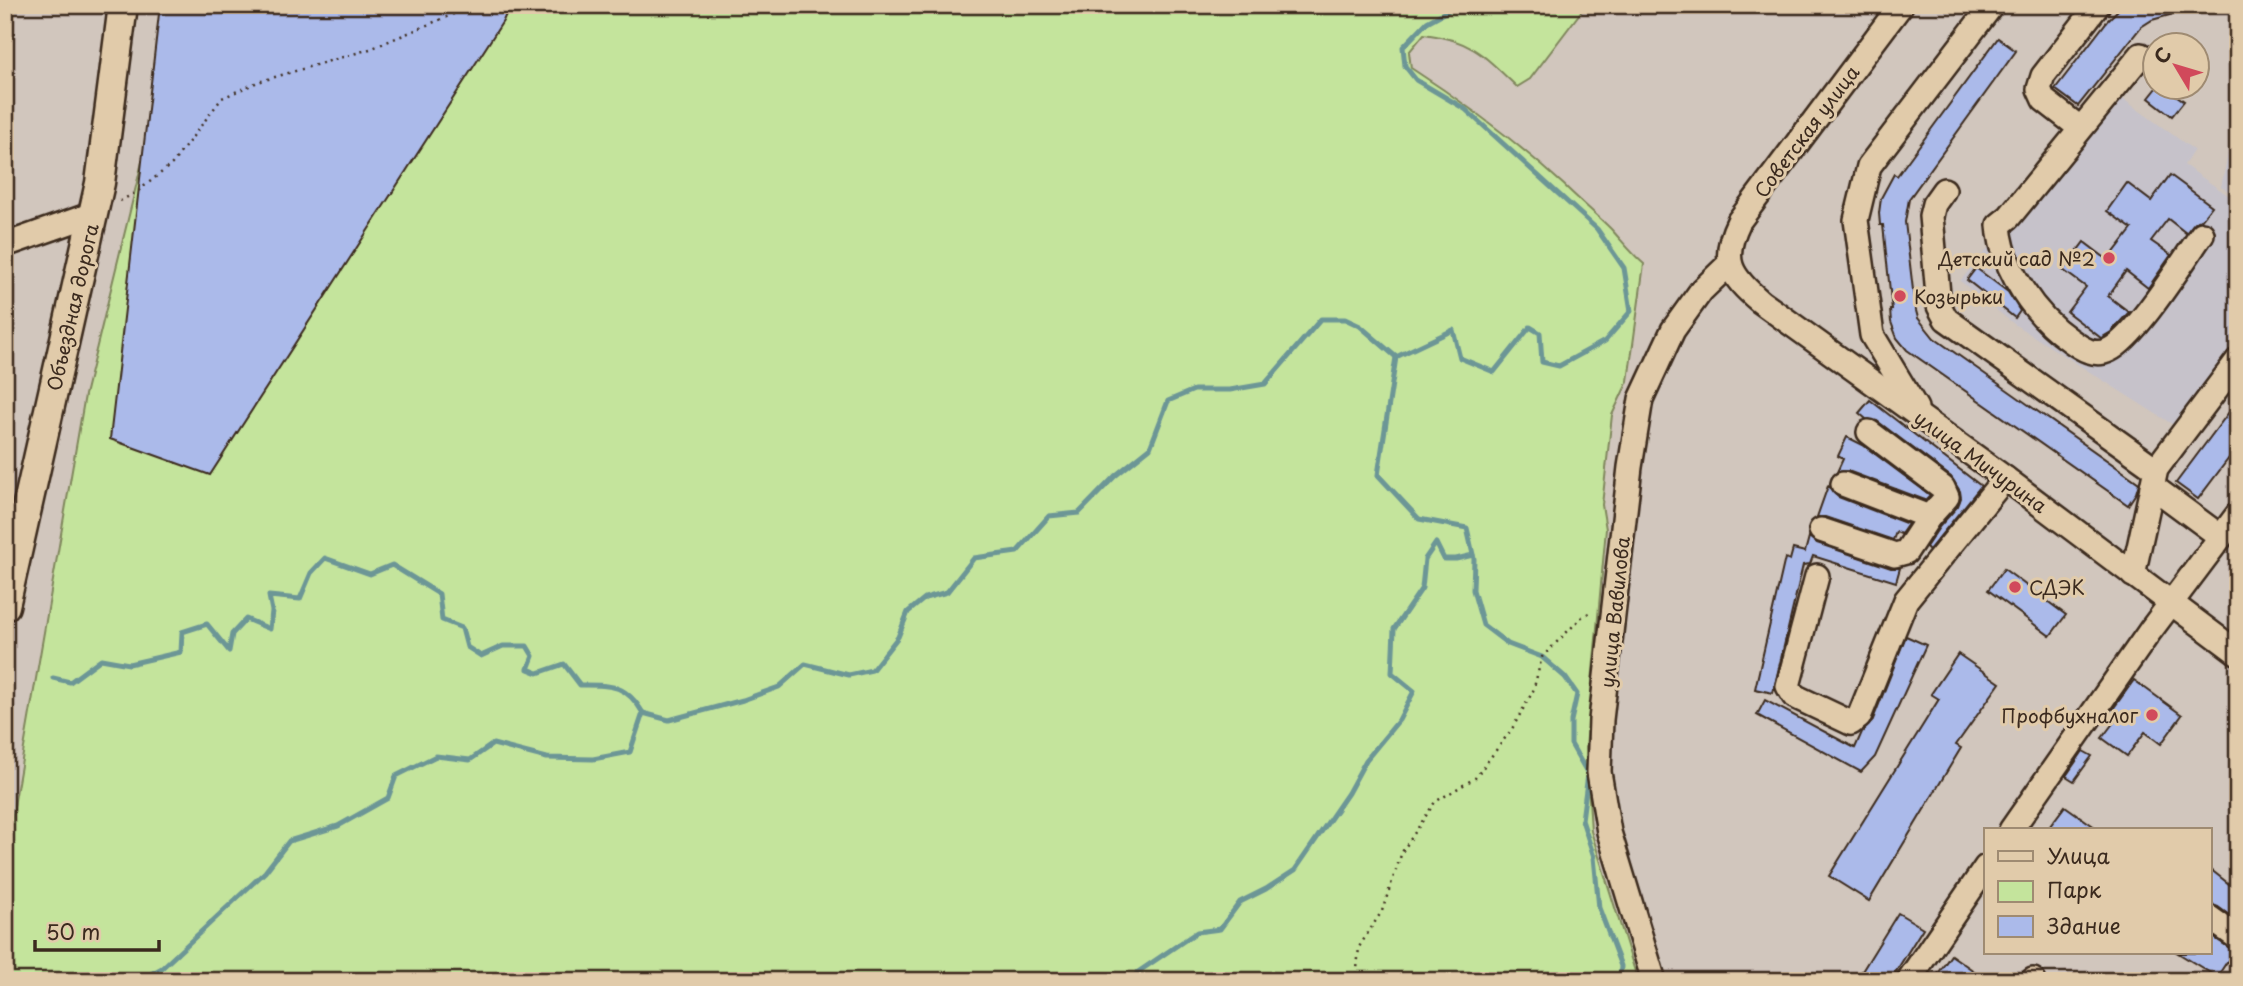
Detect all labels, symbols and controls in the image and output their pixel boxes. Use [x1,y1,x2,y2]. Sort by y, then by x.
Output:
north arrow [2142,32,2212,102]
text: С [2146,41,2177,69]
street label: Советская улица [1747,59,1865,203]
street label: Объездная дорога [39,220,105,393]
place label: Детский сад №2 [1938,244,2095,272]
marker: Детский сад №2 [2101,250,2117,266]
place label: Козырьки [1914,282,2003,310]
marker: Козырьки [1892,288,1908,304]
street label: улица Мичурина [1909,403,2053,519]
street label: улица Вавилова [1592,535,1636,689]
place label: СДЭК [2029,573,2085,601]
marker: СДЭК [2007,579,2023,595]
place label: Профбухналог [2001,701,2139,729]
marker: Профбухналог [2144,707,2160,723]
legend [1984,828,2212,954]
text: Улица [2047,839,2110,871]
text: Парк [2047,873,2102,905]
scale bar [35,909,159,953]
text: Здание [2047,909,2121,941]
text: 50 m [46,915,100,947]

